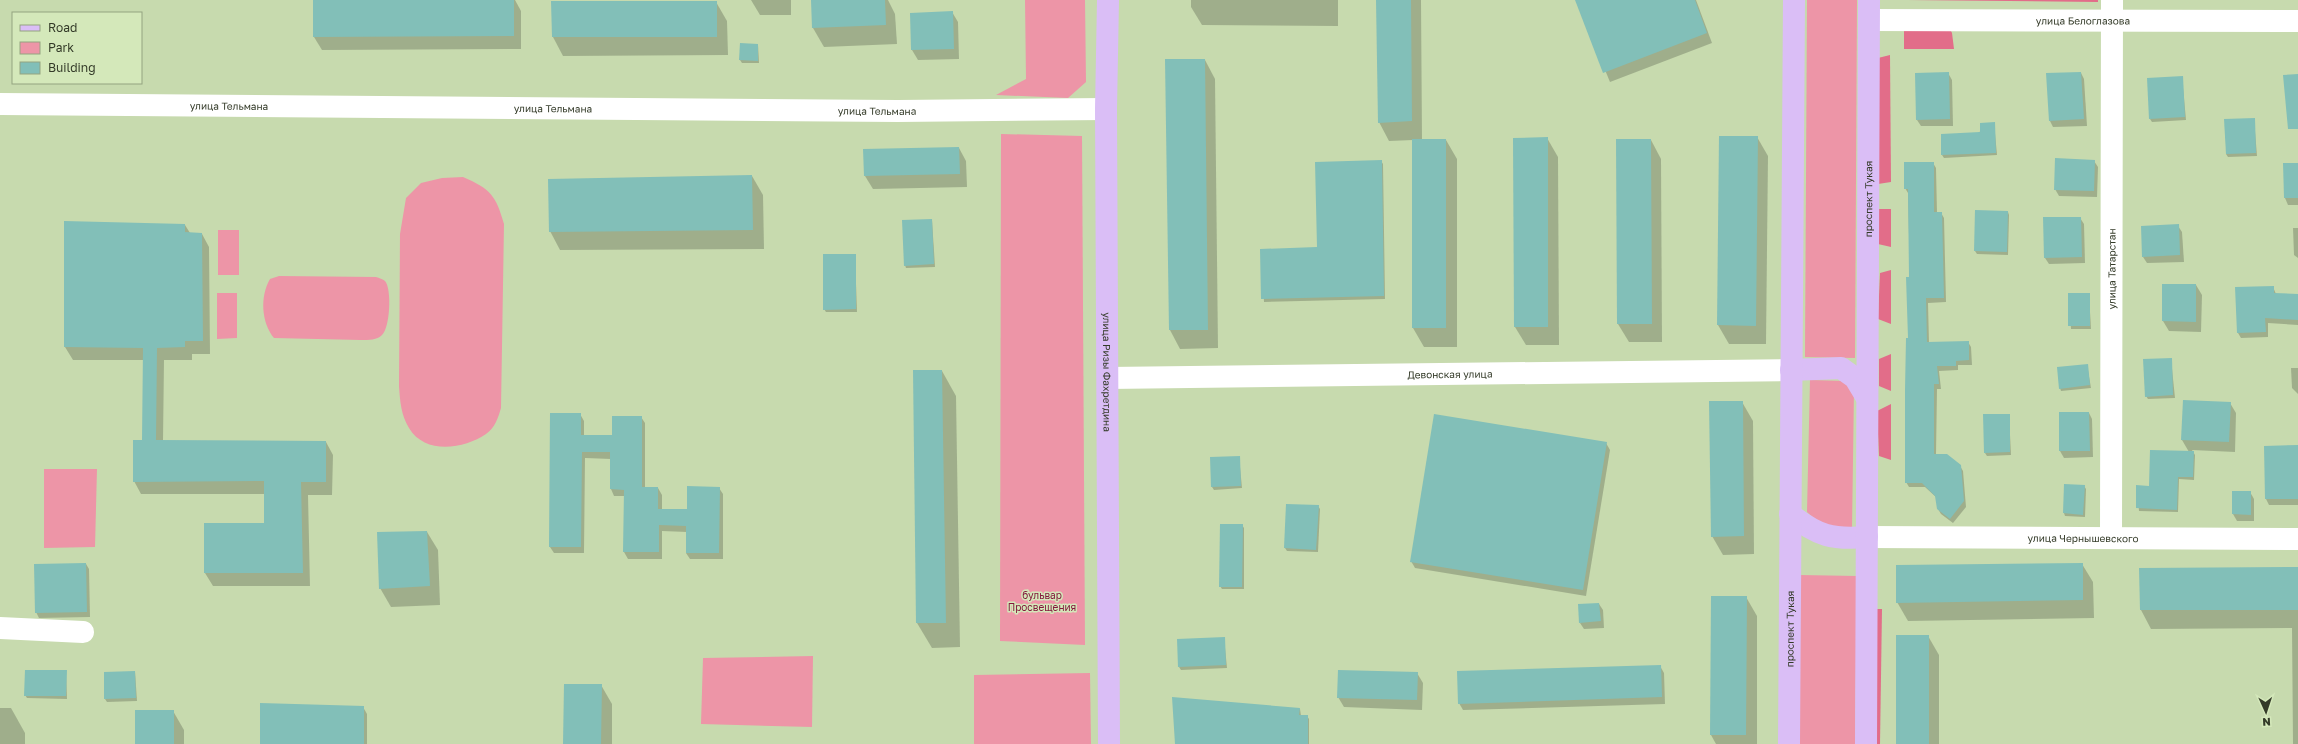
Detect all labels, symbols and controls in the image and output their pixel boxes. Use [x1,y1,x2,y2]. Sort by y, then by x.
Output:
legend [12,12,142,84]
street label: улица Белоглазова [2036,14,2130,27]
text: Road [48,20,77,35]
text: Park [48,40,74,55]
text: Building [48,60,96,75]
street label: улица Тельмана [190,99,268,112]
street label: улица Тельмана [514,102,592,115]
street label: улица Тельмана [838,105,916,117]
street label: проспект Тукая [1862,161,1874,237]
street label: улица Татарстан [2105,228,2118,310]
street label: улица Ризы Фахретдина [1101,312,1114,432]
street label: Девонская улица [1407,367,1493,380]
street label: улица Чернышевского [2027,532,2139,544]
park label: бульвар Просвещения [1008,589,1076,613]
street label: проспект Тукая [1784,591,1796,667]
north arrow [2246,692,2286,732]
text: N [2262,716,2271,729]

